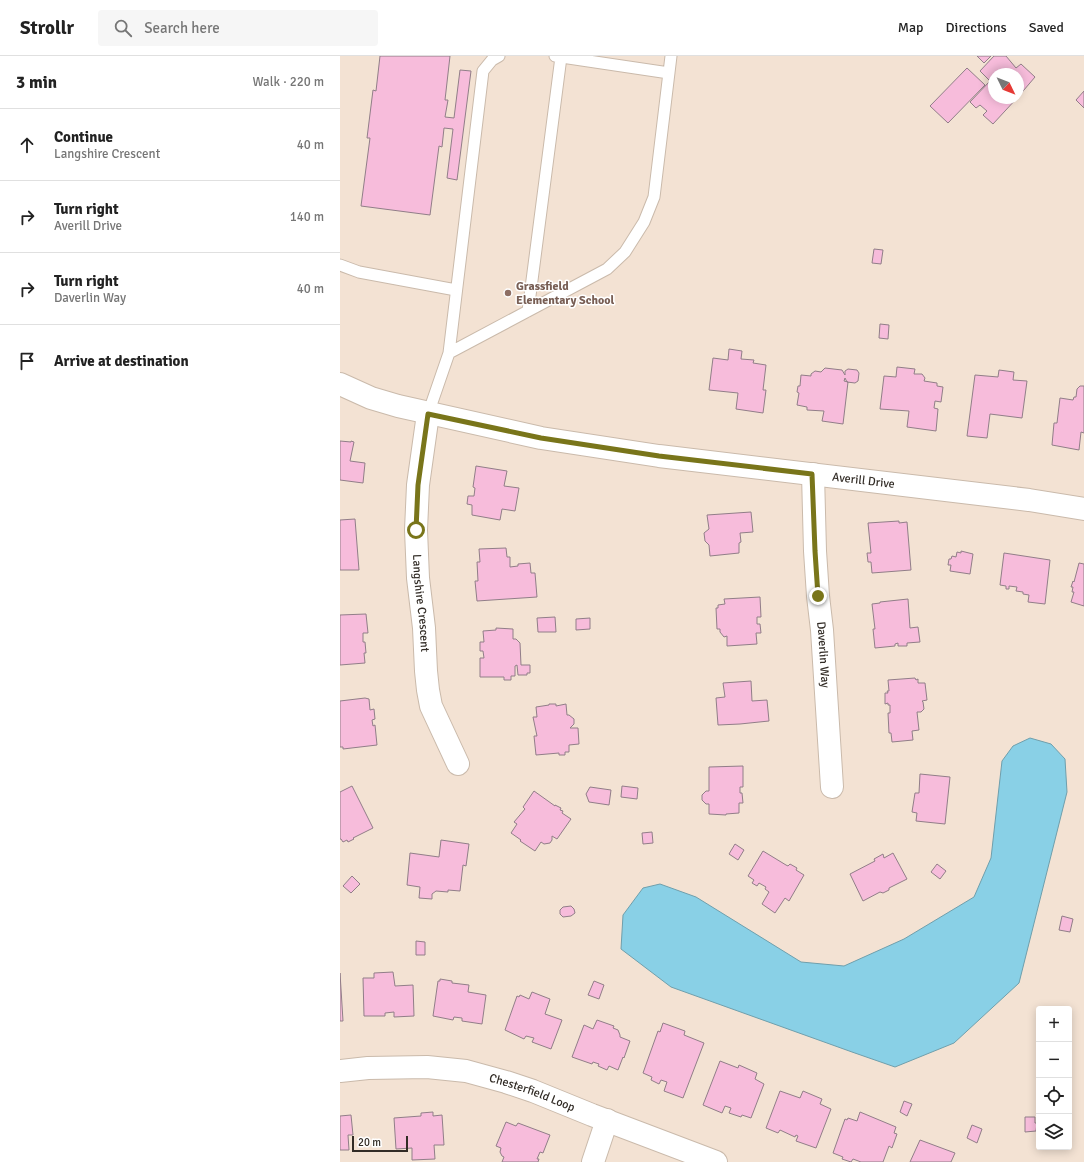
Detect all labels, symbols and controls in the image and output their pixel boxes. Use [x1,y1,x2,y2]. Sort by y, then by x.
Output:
search box [98,10,378,46]
text: Strollr [20,16,74,40]
icon: search [112,17,134,39]
text: Search here [144,19,220,37]
text: Map [898,19,924,36]
text: Directions [946,19,1007,36]
text: Saved [1029,19,1064,36]
north arrow [988,68,1024,104]
text: 3 min [16,72,57,93]
text: Walk · 220 m [253,74,324,90]
text: Continue [54,128,113,146]
icon: ahead [16,134,38,156]
text: 40 m [297,137,324,153]
text: Langshire Crescent [54,146,160,162]
text: Turn right [54,200,119,218]
icon: right [16,206,38,228]
text: 140 m [290,209,324,225]
text: Averill Drive [54,218,122,234]
text: Turn right [54,272,119,290]
icon: right [16,278,38,300]
place label: Grassfield Elementary School [516,279,615,308]
text: 40 m [297,281,324,297]
marker: Grassfield Elementary School [503,288,513,298]
text: Daverlin Way [54,290,126,306]
icon: arrive [16,350,38,372]
text: Arrive at destination [54,352,189,370]
street label: Averill Drive [831,469,896,491]
route start [407,521,425,539]
street label: Langshire Crescent [410,554,433,652]
route end [809,587,827,605]
street label: Daverlin Way [814,621,833,689]
map controls [1036,1006,1072,1150]
button: + [1036,1006,1072,1042]
button: − [1036,1042,1072,1078]
street label: Chesterfield Loop [488,1070,577,1115]
button: locate [1036,1078,1072,1114]
button: layers [1036,1114,1072,1150]
scale bar [352,1134,408,1153]
text: 20 m [358,1136,381,1149]

